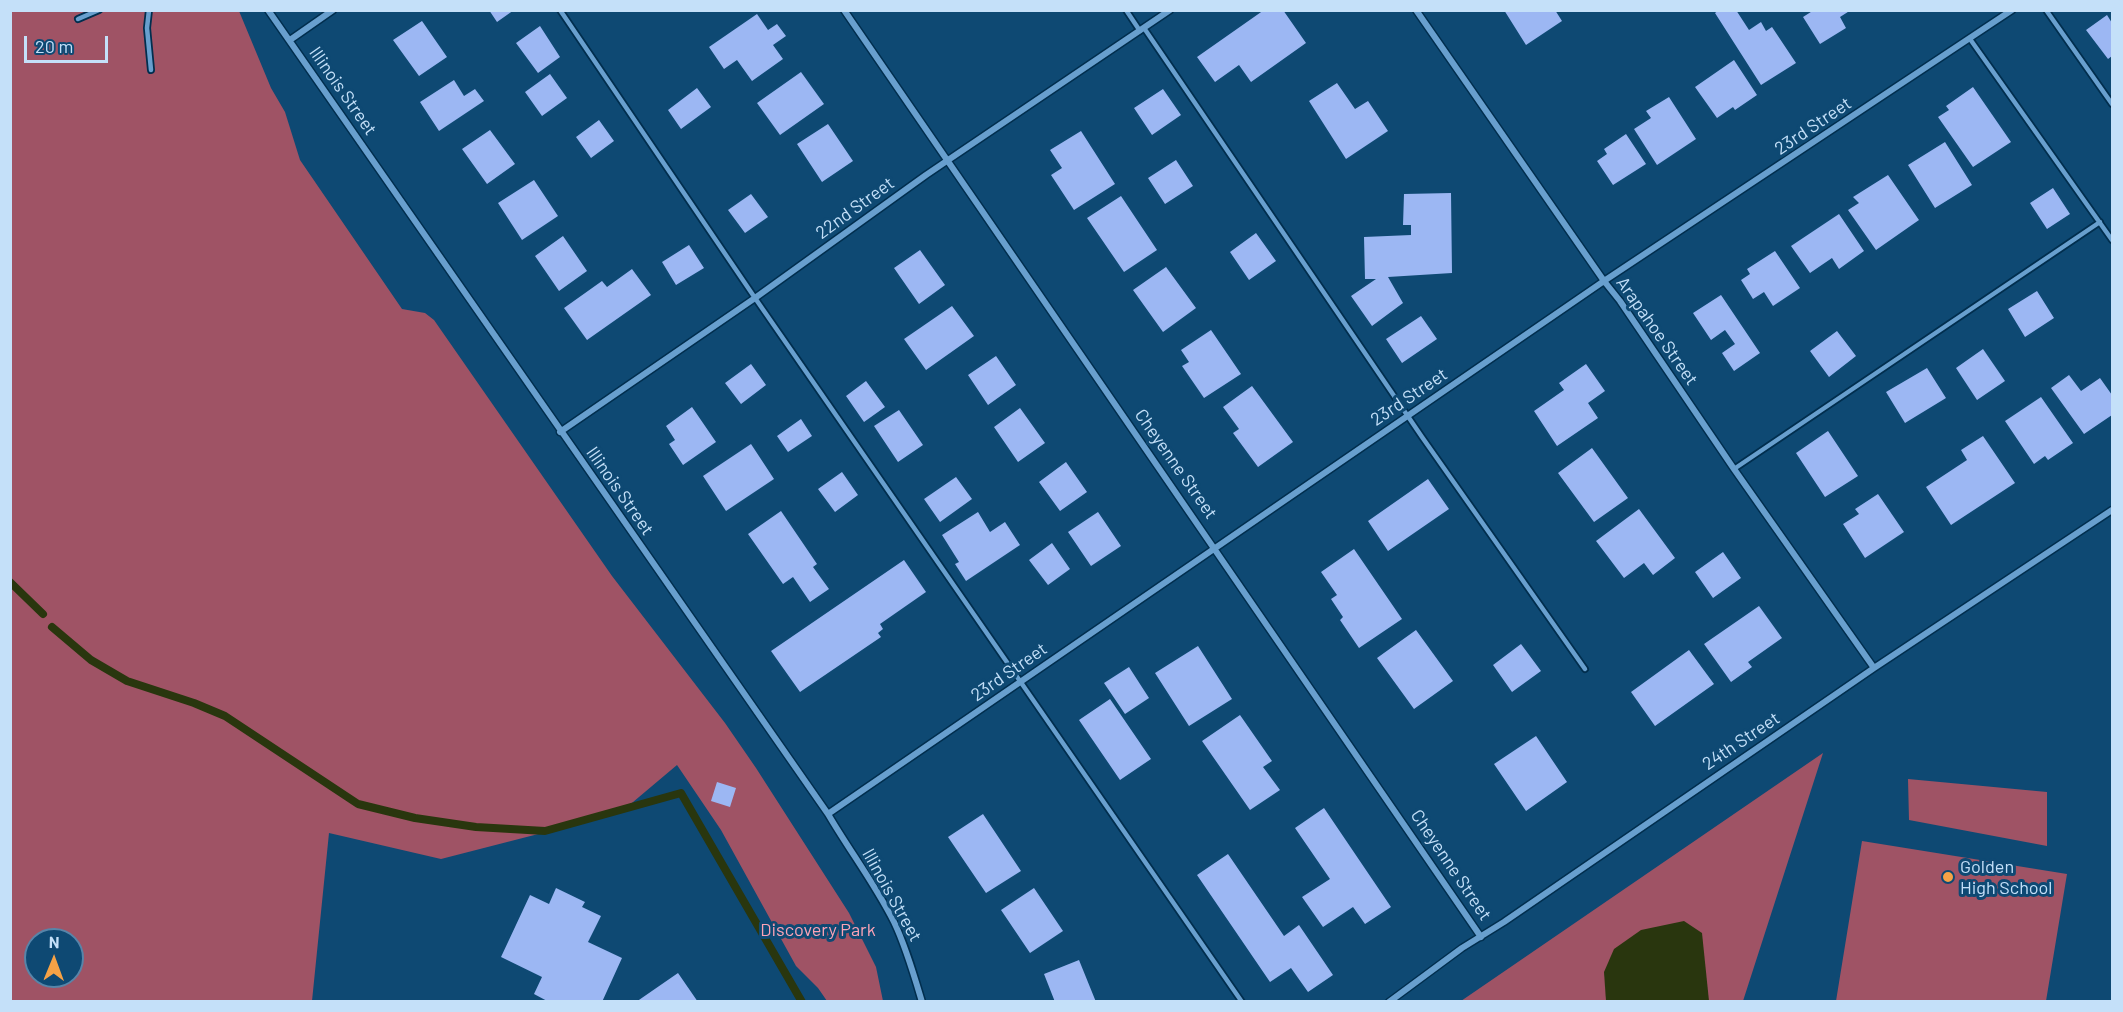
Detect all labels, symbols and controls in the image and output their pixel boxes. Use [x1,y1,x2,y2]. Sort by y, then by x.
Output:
scale bar [27,24,111,62]
text: 20 m [35,35,73,57]
street label: Illinois Street [305,43,381,139]
street label: 23rd Street [1771,92,1855,160]
street label: 22nd Street [812,172,898,244]
street label: Arapahoe Street [1612,273,1702,389]
street label: 23rd Street [1367,363,1451,431]
street label: Cheyenne Street [1130,405,1222,523]
street label: Illinois Street [582,443,658,539]
street label: 23rd Street [967,638,1051,706]
street label: 24th Street [1698,707,1784,775]
street label: Cheyenne Street [1406,805,1496,925]
street label: Illinois Street [858,845,926,945]
place label: Golden High School [1960,856,2053,898]
marker: Golden High School [1941,870,1955,884]
park label: Discovery Park [760,919,876,941]
north arrow [24,928,84,988]
text: N [49,932,60,951]

